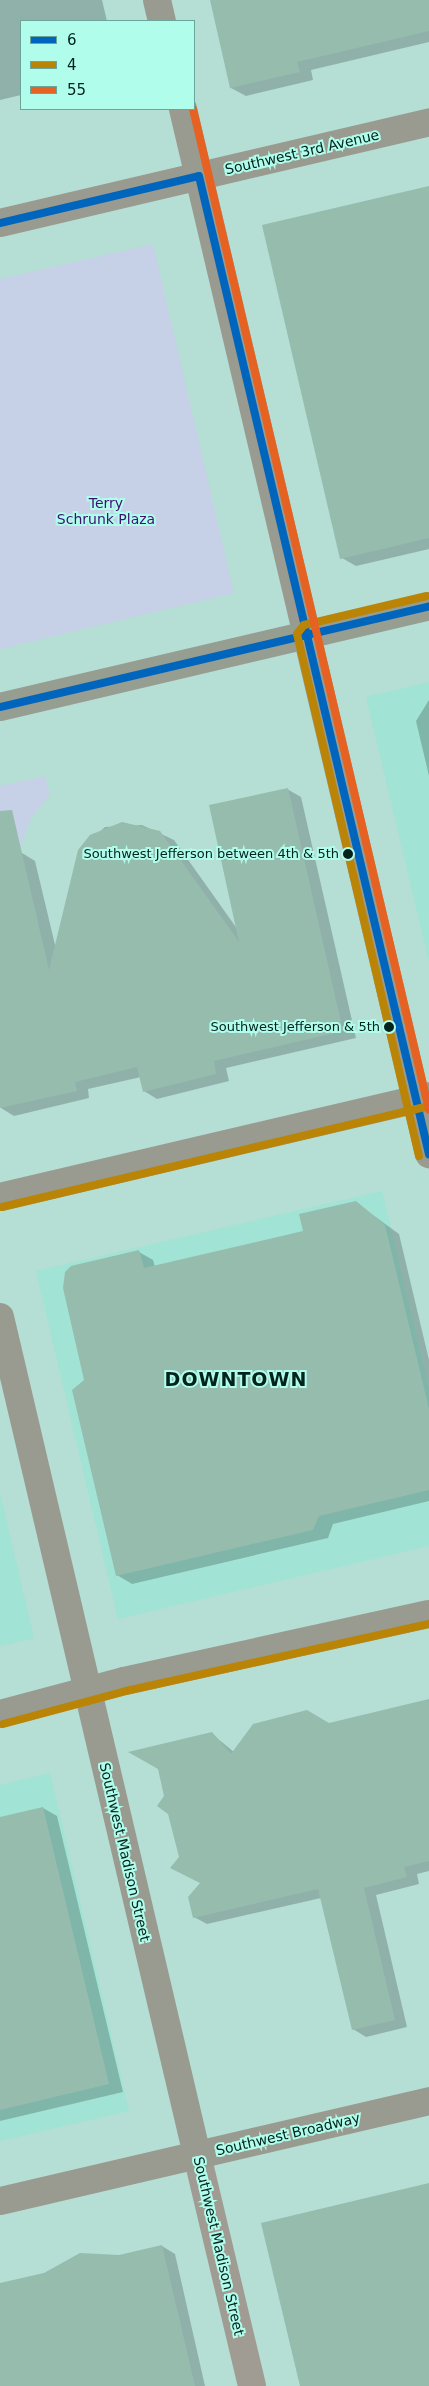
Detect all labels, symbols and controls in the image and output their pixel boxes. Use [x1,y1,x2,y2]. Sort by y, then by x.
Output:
legend [20,20,195,110]
text: 6 [67,31,77,49]
text: 4 [67,56,77,74]
text: 55 [67,81,86,99]
street label: Southwest 3rd Avenue [223,126,381,178]
park label: Terry Schrunk Plaza [57,495,155,528]
place label: Southwest Jefferson between 4th & 5th [83,846,339,862]
marker: Southwest Jefferson between 4th & 5th [343,849,353,859]
place label: Southwest Jefferson & 5th [210,1019,380,1035]
marker: Southwest Jefferson & 5th [384,1022,394,1032]
district label: DOWNTOWN [164,1369,308,1391]
street label: Southwest Madison Street [96,1761,154,1943]
street label: Southwest Broadway [214,2109,362,2159]
street label: Southwest Madison Street [190,2155,248,2337]

